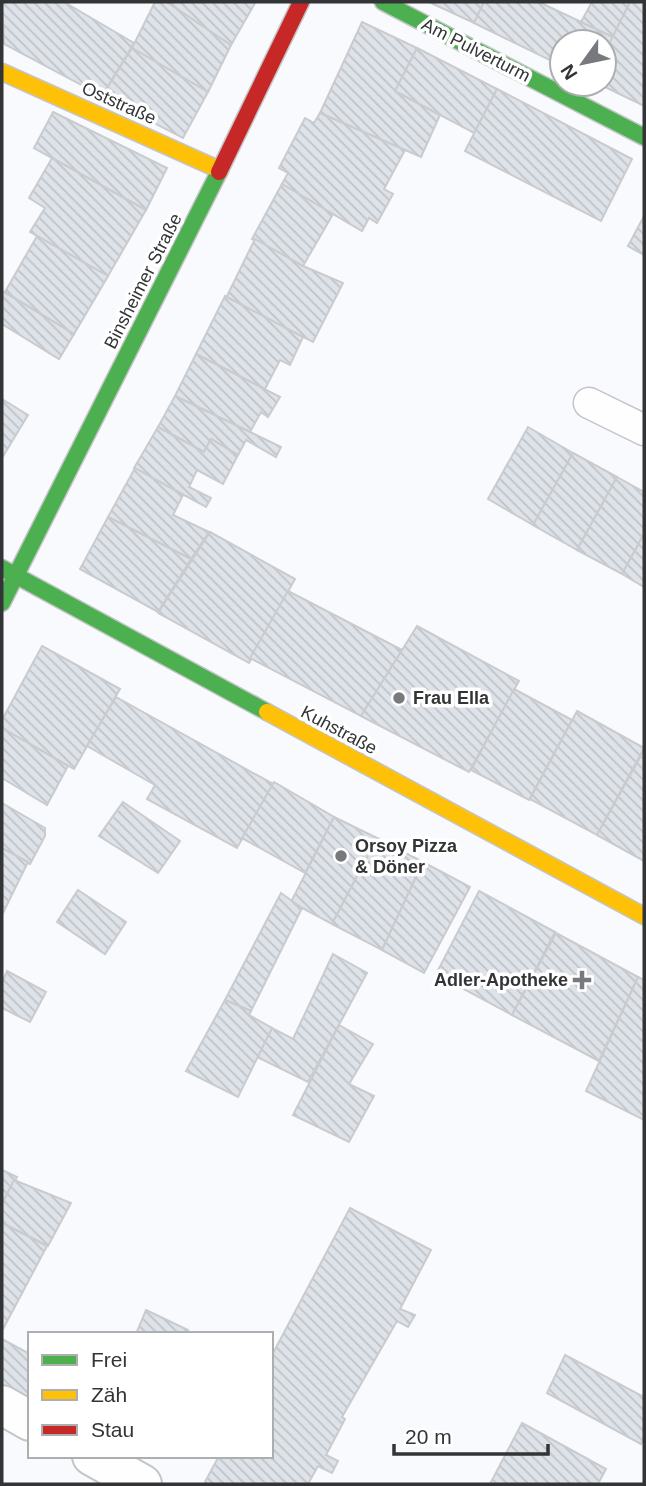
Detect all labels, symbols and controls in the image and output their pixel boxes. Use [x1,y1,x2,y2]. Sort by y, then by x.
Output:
street label: Am Pulverturm [418,14,534,86]
north arrow [548,28,618,98]
text: N [557,61,582,83]
street label: Oststraße [79,78,159,128]
street label: Binsheimer Straße [100,210,186,352]
place label: Frau Ella [413,688,490,708]
marker: Frau Ella [391,690,407,706]
street label: Kuhstraße [298,702,380,758]
place label: Orsoy Pizza & Döner [355,836,458,877]
marker: Orsoy Pizza & Döner [333,848,349,864]
place label: Adler-Apotheke [434,970,568,990]
marker: Adler-Apotheke [574,972,590,988]
legend [28,1332,273,1458]
text: Frei [91,1348,127,1371]
text: Zäh [91,1383,127,1406]
scale bar [394,1412,548,1456]
text: Stau [91,1418,134,1441]
text: 20 m [405,1425,452,1448]

